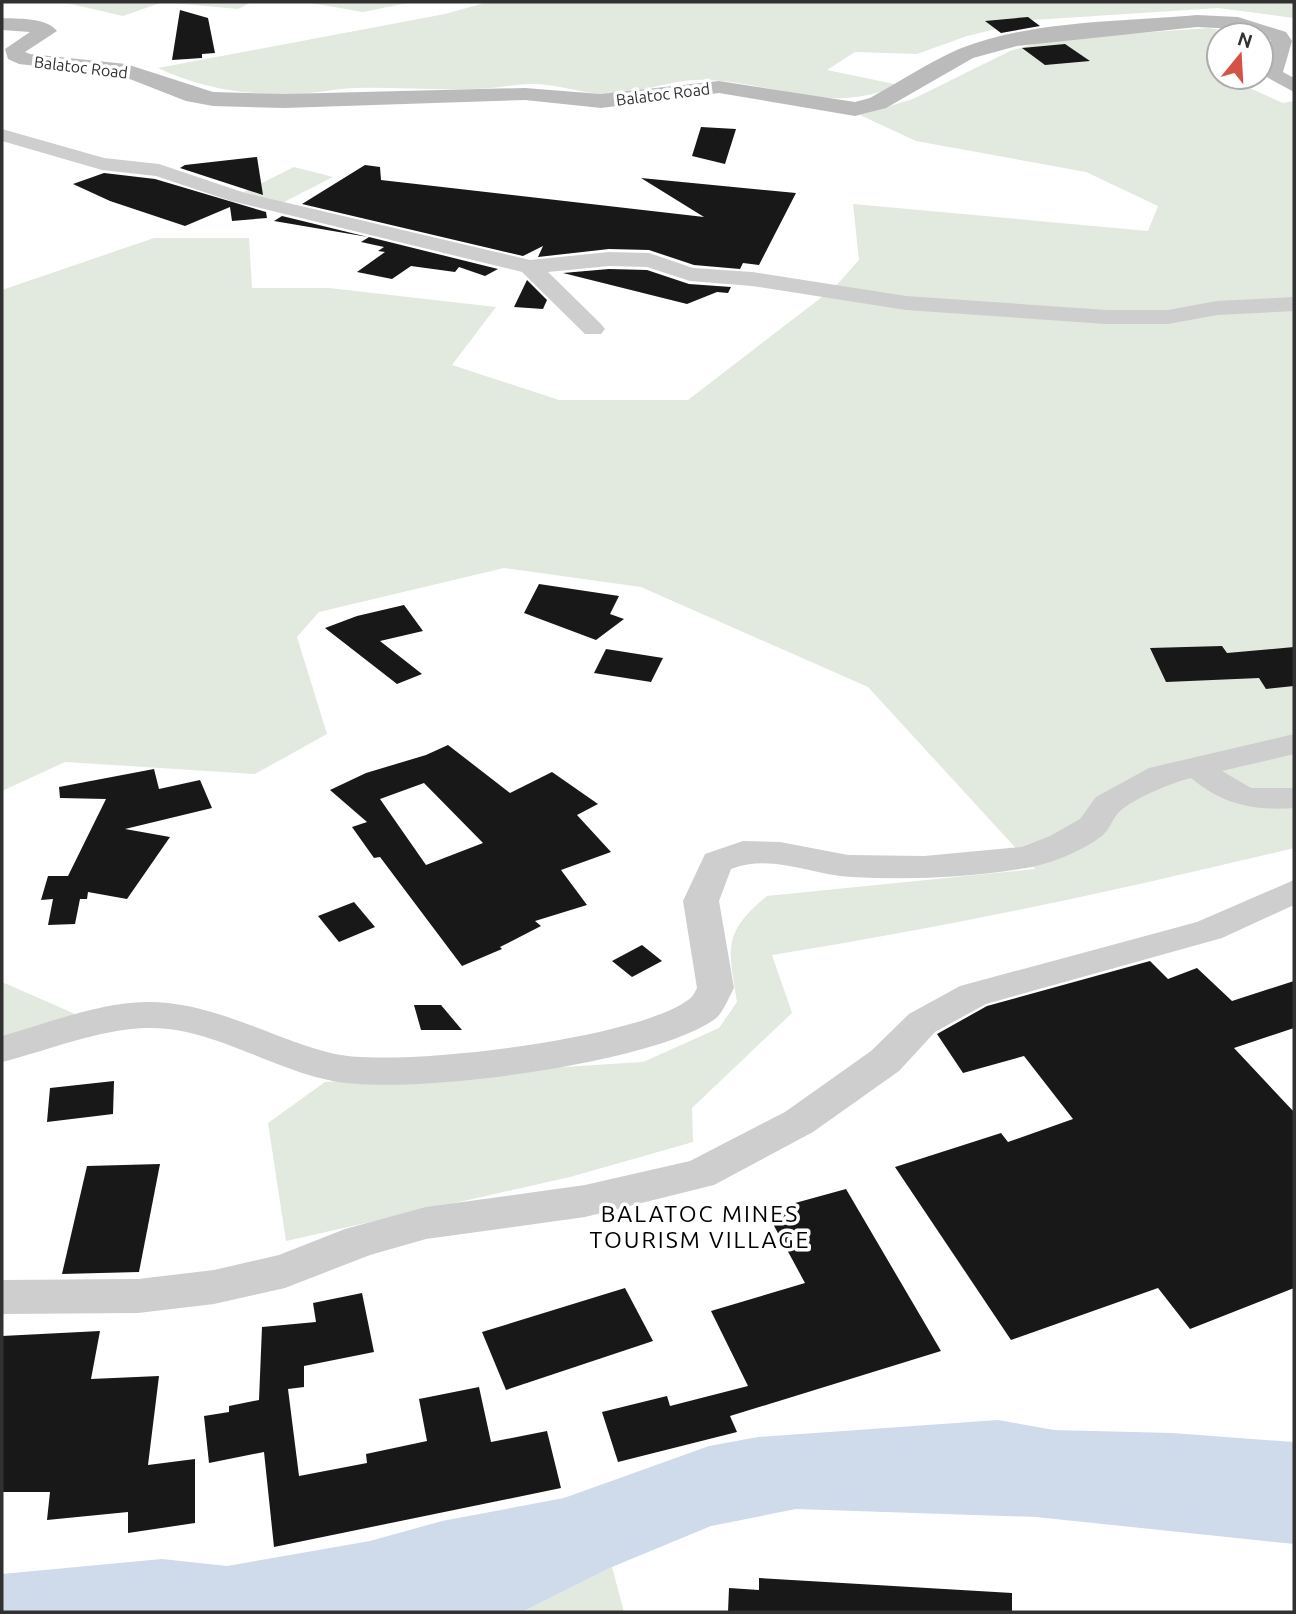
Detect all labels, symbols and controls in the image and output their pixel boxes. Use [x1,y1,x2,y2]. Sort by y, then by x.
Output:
north arrow [1205,21,1275,91]
text: N [1235,27,1255,52]
street label: Balatoc Road [33,52,129,82]
street label: Balatoc Road [615,79,711,109]
district label: BALATOC MINES TOURISM VILLAGE [590,1201,810,1252]

